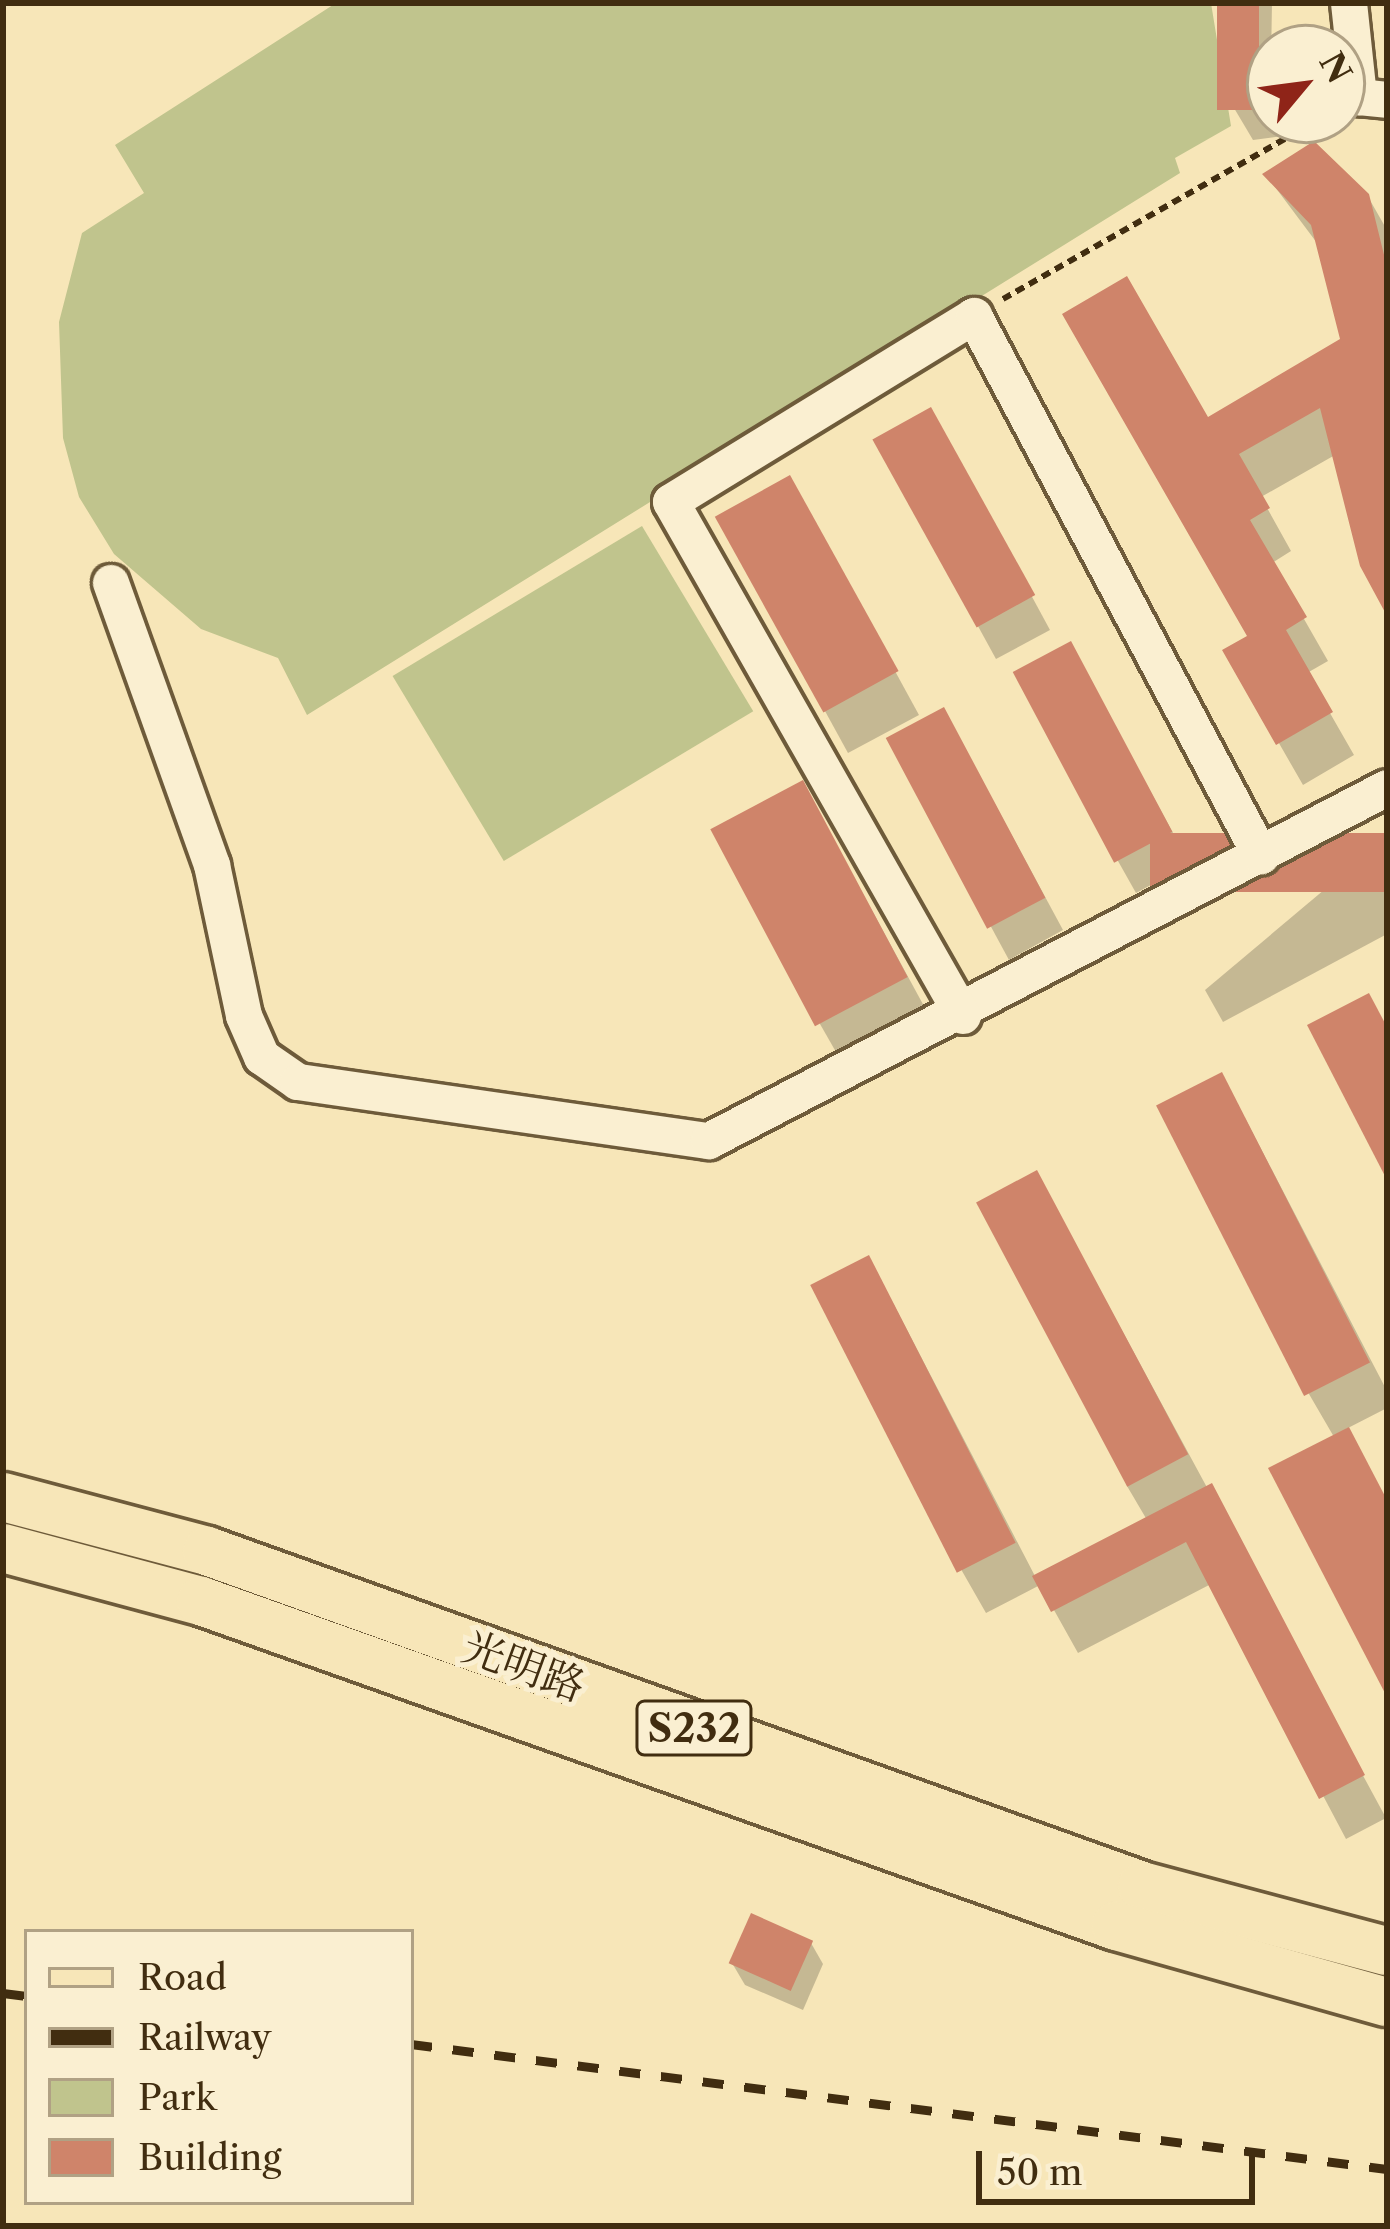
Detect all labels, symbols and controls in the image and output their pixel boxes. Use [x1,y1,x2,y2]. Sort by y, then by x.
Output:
north arrow [1246,24,1366,144]
text: N [1310,45,1360,90]
street label: 光明路 [456,1621,592,1711]
road number: S232 [634,1695,754,1761]
legend [24,1929,414,2205]
text: Road [138,1955,227,1999]
text: Railway [138,2015,271,2059]
text: Park [138,2075,216,2119]
scale bar [982,2127,1261,2201]
text: Building [138,2135,281,2179]
text: 50 m [997,2150,1082,2194]

